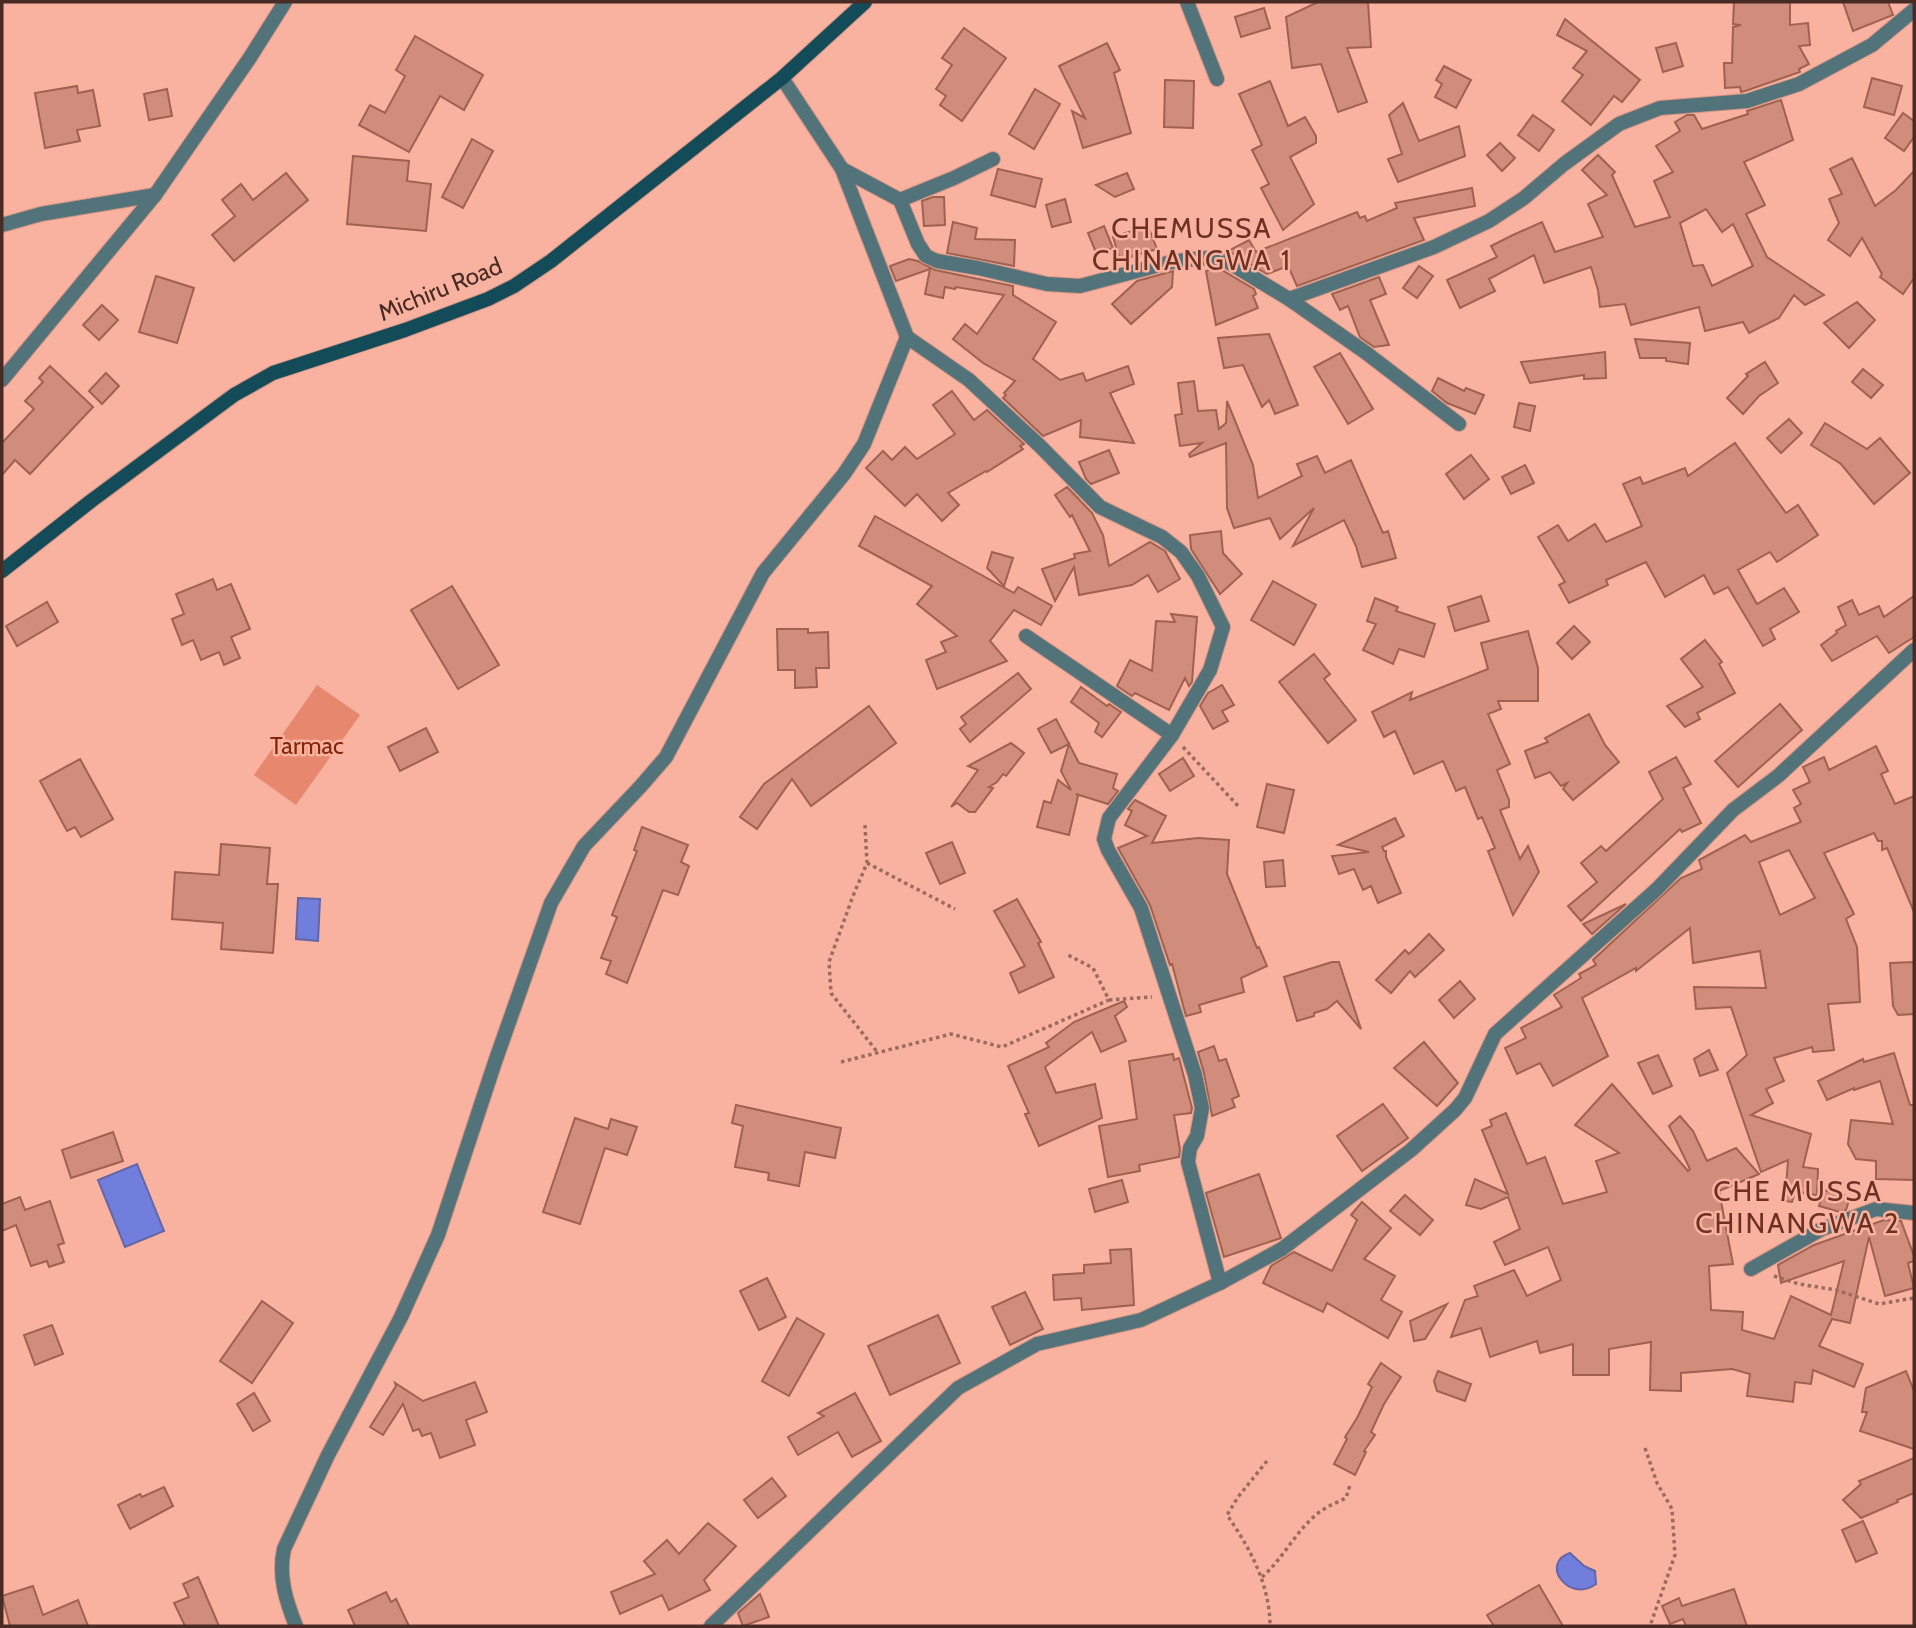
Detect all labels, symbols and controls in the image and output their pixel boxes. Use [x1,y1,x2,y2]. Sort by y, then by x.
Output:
district label: CHEMUSSA CHINANGWA 1 [1092,211,1292,277]
street label: Michiru Road [374,251,506,327]
park label: Tarmac [270,731,344,760]
district label: CHE MUSSA CHINANGWA 2 [1695,1174,1901,1240]

